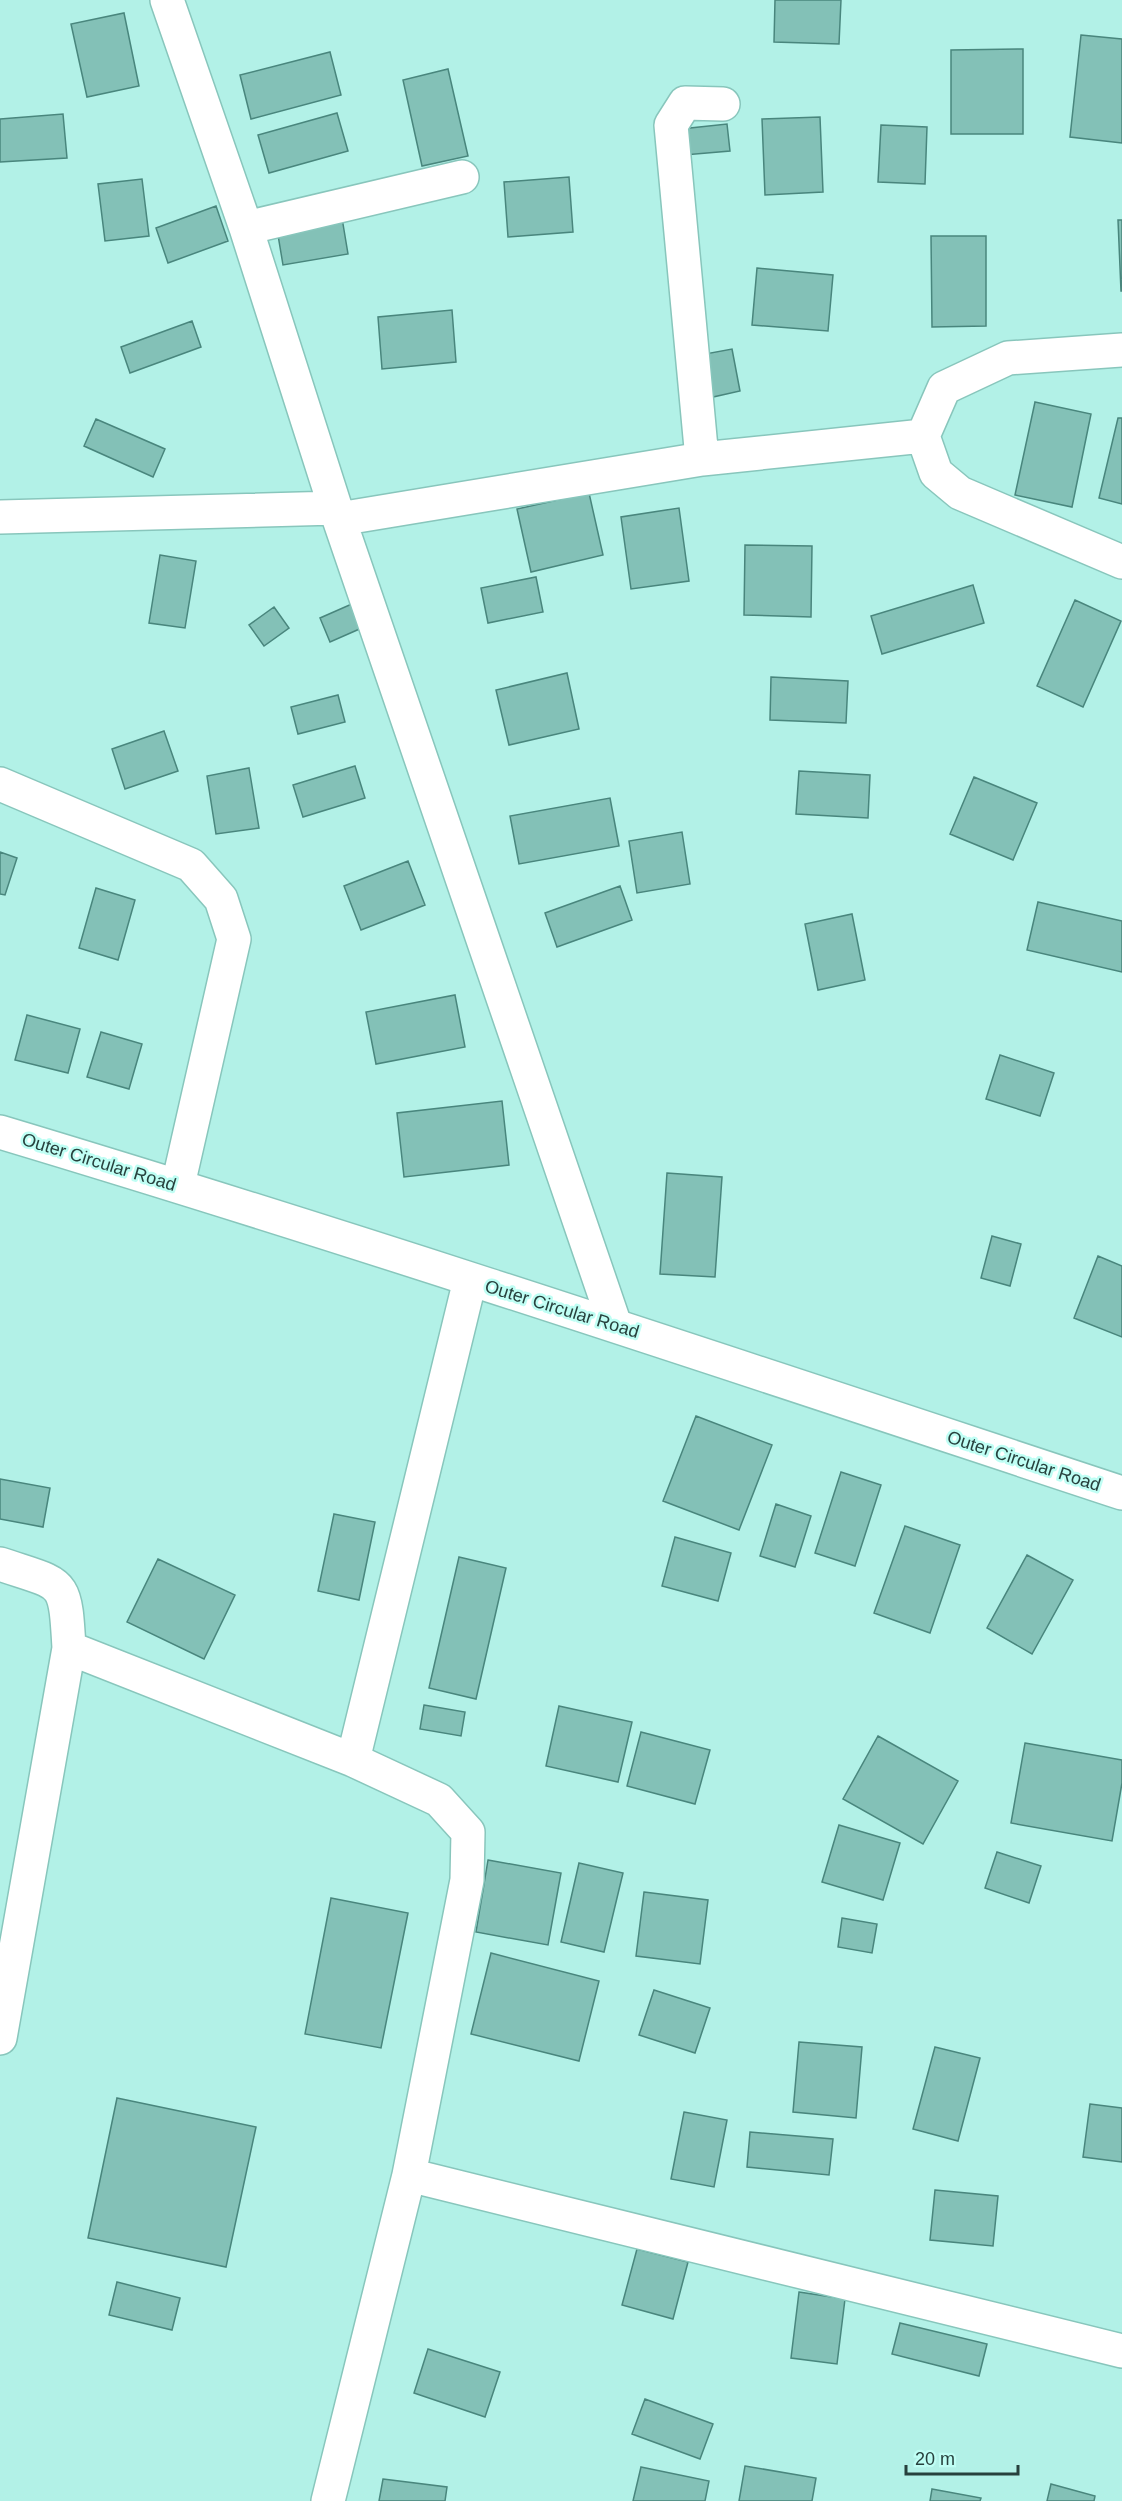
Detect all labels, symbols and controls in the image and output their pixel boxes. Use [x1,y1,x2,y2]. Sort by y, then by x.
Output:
street label: Outer Circular Road [20,1129,178,1195]
street label: Outer Circular Road [483,1276,641,1342]
street label: Outer Circular Road [945,1427,1103,1495]
scale bar [906,2438,1018,2476]
text: 20 m [915,2449,955,2469]

